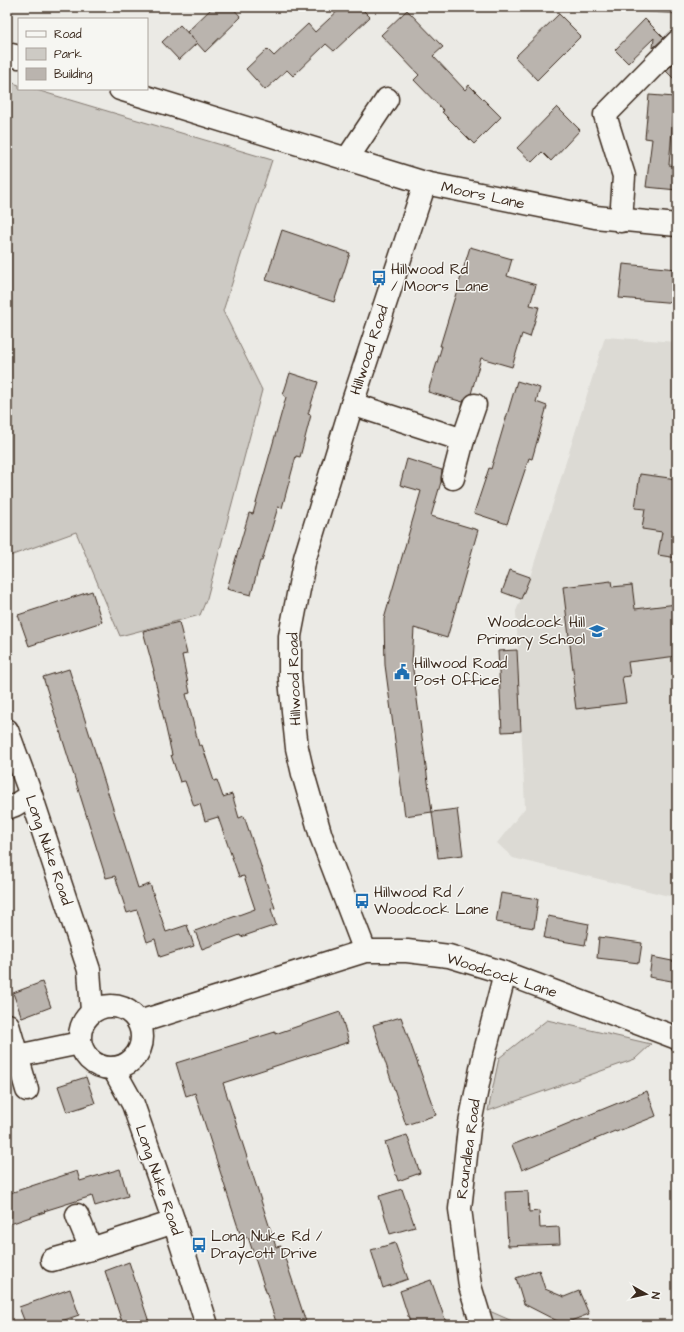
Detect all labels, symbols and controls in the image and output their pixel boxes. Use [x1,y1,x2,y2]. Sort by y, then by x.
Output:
legend [18,18,148,90]
text: Road [54,26,82,43]
text: Park [54,46,82,63]
text: Building [54,66,92,84]
street label: Moors Lane [439,176,527,215]
place label: Hillwood Rd / Moors Lane [391,259,489,297]
bus stop icon: Hillwood Rd / Moors Lane [370,269,388,287]
street label: Hillwood Road [345,302,394,398]
place label: Woodcock Hill Primary School [477,612,585,651]
school or university icon: Woodcock Hill Primary School [588,622,606,640]
street label: Hillwood Road [282,632,307,726]
place label: Hillwood Road Post Office [414,653,508,691]
public building icon: Hillwood Road Post Office [393,663,411,681]
street label: Long Nuke Road [19,792,77,909]
place label: Hillwood Rd / Woodcock Lane [374,882,489,920]
bus stop icon: Hillwood Rd / Woodcock Lane [353,892,371,910]
street label: Woodcock Lane [444,948,560,1003]
street label: Roundlea Road [451,1098,486,1200]
street label: Long Nuke Road [129,1122,187,1239]
place label: Long Nuke Rd / Draycott Drive [211,1226,323,1265]
bus stop icon: Long Nuke Rd / Draycott Drive [190,1236,208,1254]
north arrow [626,1274,666,1314]
text: N [647,1291,663,1300]

